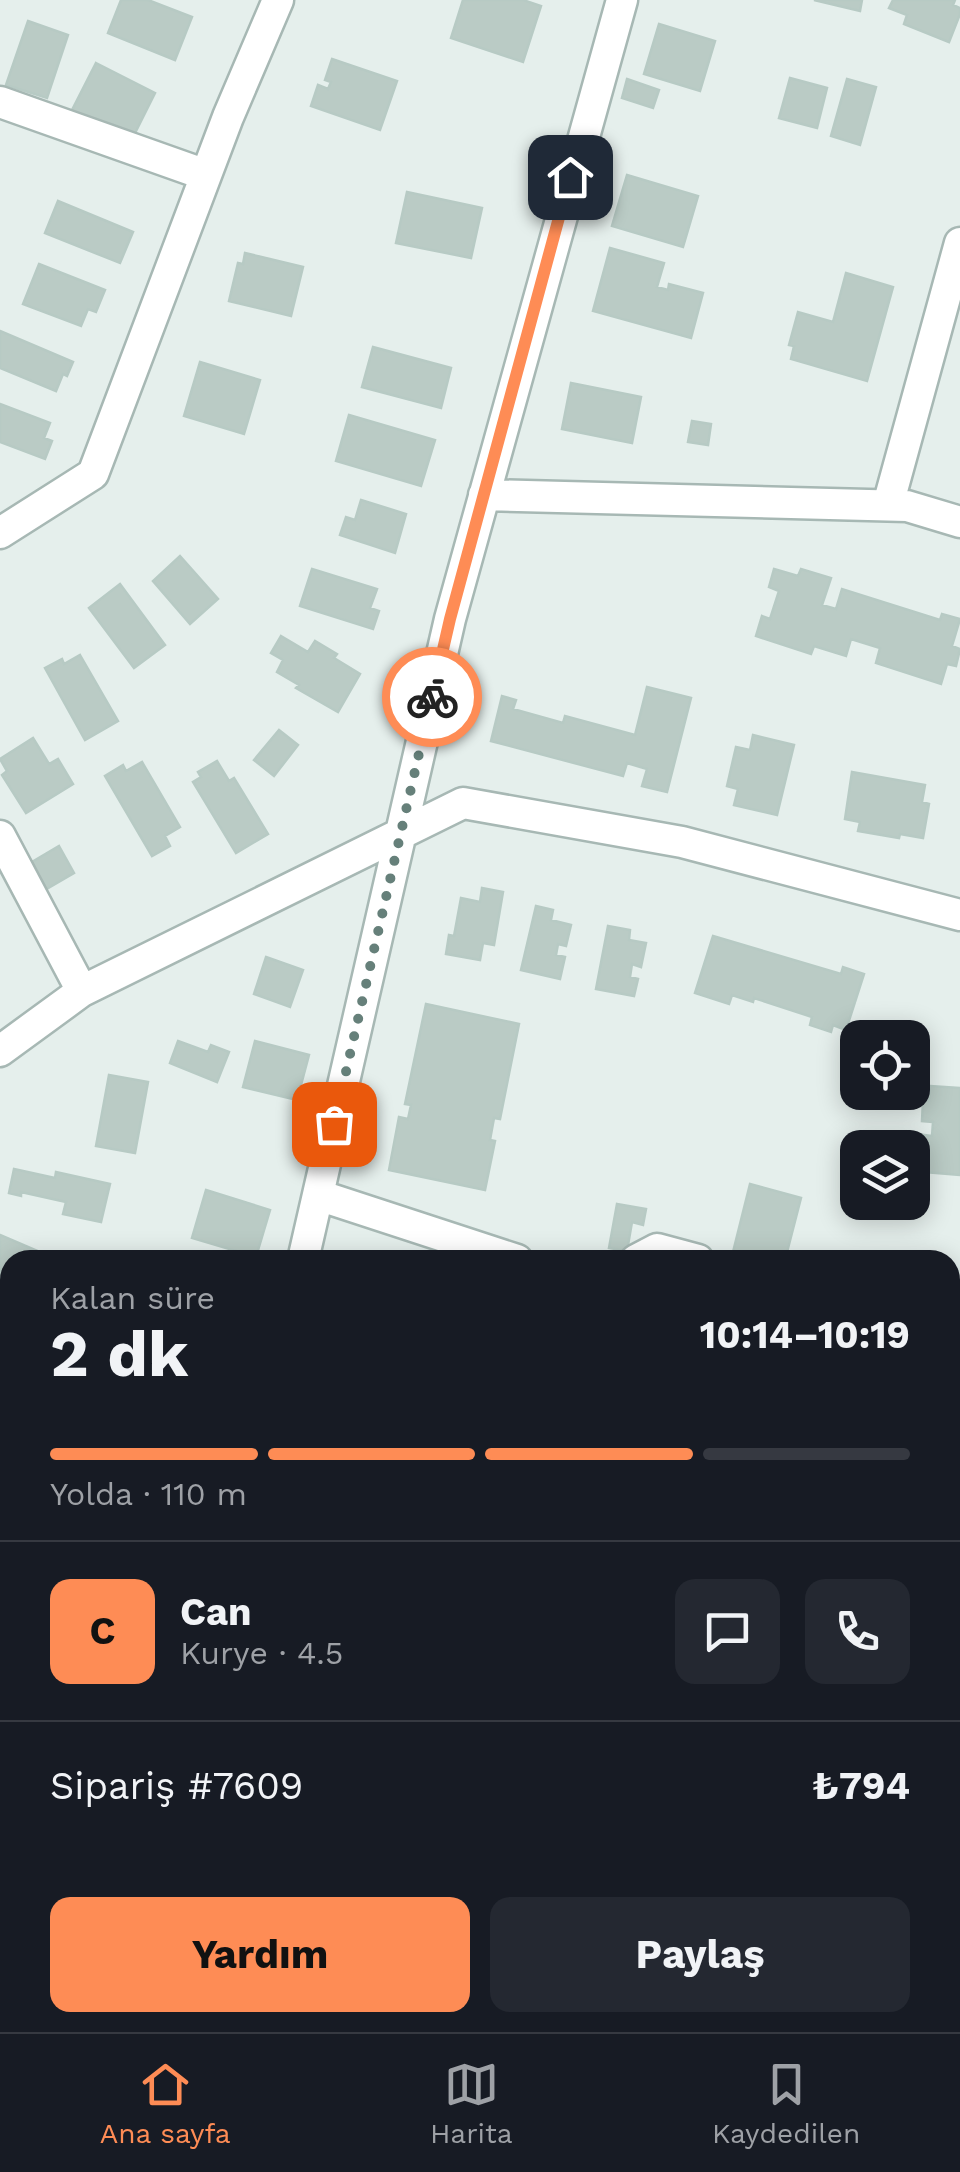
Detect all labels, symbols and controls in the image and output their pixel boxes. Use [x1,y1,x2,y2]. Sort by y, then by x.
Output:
pin [528,135,613,220]
icon: home [543,150,598,205]
courier [382,647,482,747]
icon: bike [405,670,460,725]
map controls [840,1020,930,1220]
button: locate [840,1020,930,1110]
pin [292,1082,377,1167]
icon: bag [307,1097,362,1152]
button: layers [840,1130,930,1220]
text: Kalan süre [50,1279,215,1317]
text: 10:14–10:19 [700,1313,910,1357]
text: 2 dk [50,1316,189,1392]
text: Yolda · 110 m [50,1475,247,1513]
button: chat [675,1579,780,1684]
button: phone [805,1579,910,1684]
text: Can [180,1590,251,1634]
text: C [90,1609,115,1653]
text: Kurye · 4.5 [180,1634,343,1672]
text: Sipariş #7609 [50,1764,303,1808]
text: ₺794 [812,1764,910,1808]
button: Yardım [50,1897,470,2012]
button: Paylaş [490,1897,910,2012]
tab: Ana sayfa [100,2057,231,2150]
tab: Harita [430,2057,513,2150]
tab: Kaydedilen [712,2057,860,2150]

